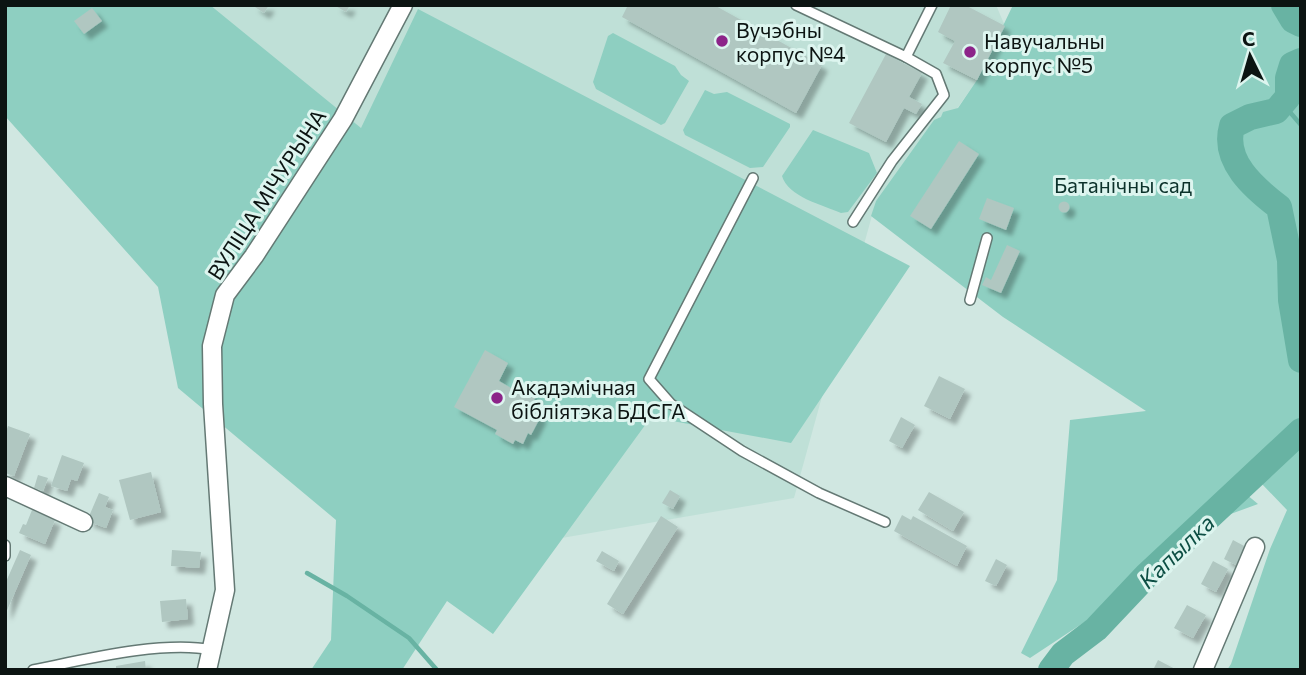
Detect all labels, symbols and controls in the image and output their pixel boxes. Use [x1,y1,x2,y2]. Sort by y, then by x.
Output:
place label: Вучэбны корпус №4 [736,17,846,66]
north arrow [1215,21,1285,91]
text: С [1241,27,1256,51]
place label: Навучальны корпус №5 [984,28,1105,77]
marker: Вучэбны корпус №4 [714,33,730,49]
marker: Навучальны корпус №5 [962,44,978,60]
street label: ВУЛІЦА МІЧУРЫНА [202,104,330,284]
park label: Батанічны сад [1054,172,1192,197]
place label: Акадэмічная бібліятэка БДСГА [511,374,685,423]
marker: Акадэмічная бібліятэка БДСГА [489,390,505,406]
water label: Капылка [1132,508,1220,594]

